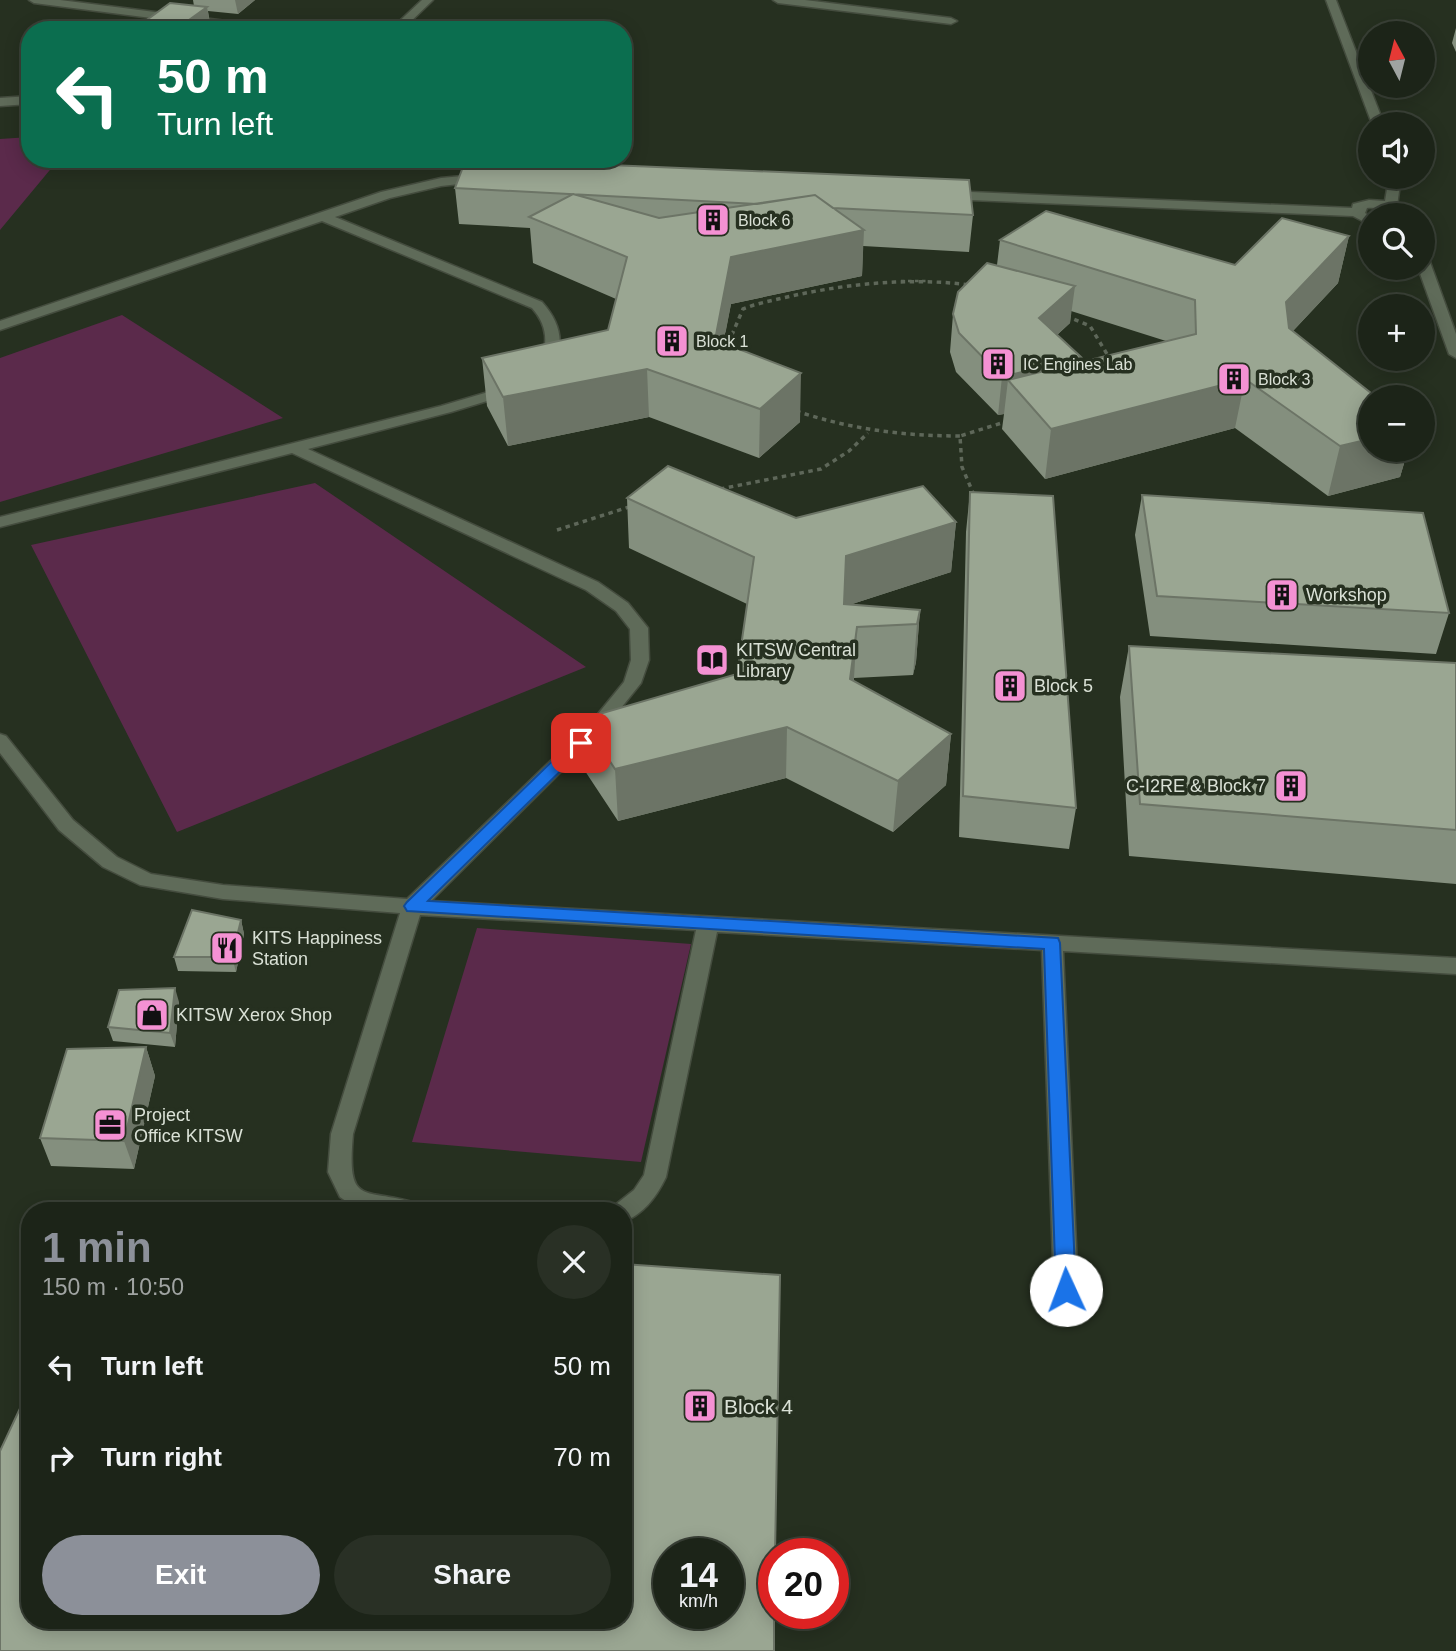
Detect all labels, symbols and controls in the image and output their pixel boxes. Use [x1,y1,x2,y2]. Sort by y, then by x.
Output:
north arrow [1358,21,1435,98]
map controls [1358,21,1435,462]
icon: left [42,49,133,140]
text: 50 m [157,49,269,103]
text: Turn left [157,106,273,142]
button: sound [1358,112,1435,189]
building icon: Block 6 [694,201,732,239]
button: search [1358,203,1435,280]
place label: Block 6 [738,212,791,229]
button: + [1358,294,1435,371]
building icon: Block 1 [653,322,691,360]
place label: Block 1 [696,333,749,350]
building icon: IC Engines Lab [979,345,1017,383]
place label: IC Engines Lab [1023,356,1133,373]
building icon: Block 3 [1215,360,1253,398]
place label: Block 3 [1258,371,1311,388]
button: − [1358,385,1435,462]
building icon: Workshop [1263,576,1301,614]
place label: Workshop [1306,585,1387,605]
place label: KITSW Central Library [736,640,856,681]
library icon: KITSW Central Library [693,641,731,679]
building icon: Block 5 [991,667,1029,705]
place label: Block 5 [1034,676,1093,696]
pin [551,713,611,773]
icon: arrive [562,724,600,762]
building icon: C-I2RE & Block 7 [1272,767,1310,805]
place label: C-I2RE & Block 7 [1126,776,1266,796]
place label: KITS Happiness Station [252,928,382,969]
restaurant icon: KITS Happiness Station [208,929,246,967]
shop icon: KITSW Xerox Shop [133,996,171,1034]
place label: KITSW Xerox Shop [176,1005,332,1025]
place label: Project Office KITSW [134,1105,243,1146]
office icon: Project Office KITSW [91,1106,129,1144]
text: 1 min [42,1224,152,1271]
button: close [537,1225,611,1299]
position arrow [1029,1253,1103,1327]
text: 150 m · 10:50 [42,1274,184,1300]
icon: left [42,1348,80,1386]
text: Turn left [101,1351,203,1381]
text: 50 m [553,1351,611,1381]
building icon: Block 4 [681,1387,719,1425]
place label: Block 4 [724,1395,793,1418]
icon: right [42,1439,80,1477]
text: Turn right [101,1442,222,1472]
text: 70 m [553,1442,611,1472]
button: Exit [42,1535,320,1615]
button: Share [334,1535,611,1615]
speed limit sign: 20 [758,1538,849,1629]
text: 14 [679,1555,718,1594]
text: km/h [679,1591,718,1611]

